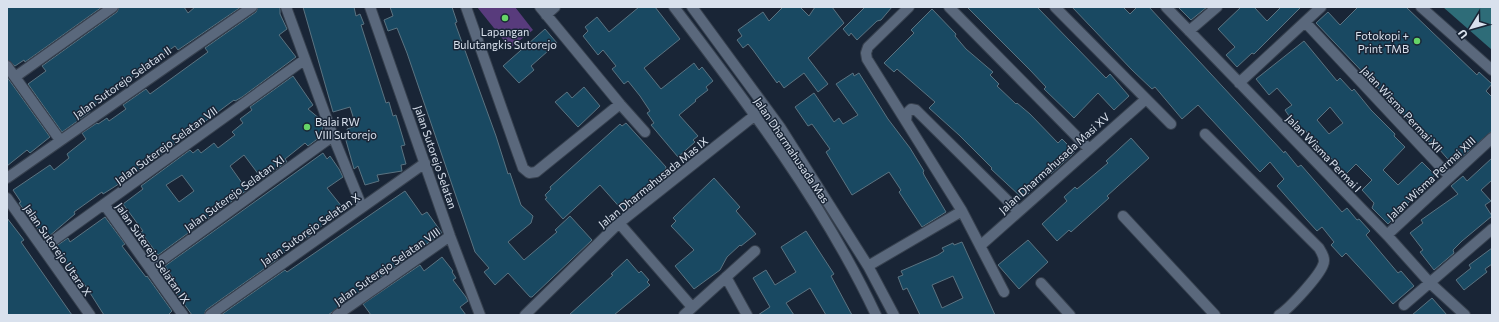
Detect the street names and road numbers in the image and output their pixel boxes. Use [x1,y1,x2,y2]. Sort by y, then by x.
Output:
street label: Jalan Sutorejo Selatan II [71,43,174,122]
street label: Jalan Wisma Permai XII [1358,63,1445,156]
street label: Jalan Dharmahusada Mas [751,95,832,206]
street label: Jalan Suterejo Selatan VII [112,103,220,187]
street label: Jalan Sutorejo Selatan [411,104,460,211]
street label: Jalan Dharmahusada Masi XV [996,110,1113,217]
street label: Jalan Wisma Permai I [1283,112,1364,195]
street label: Jalan Dharmahusada Mas IX [596,133,711,231]
street label: Jalan Wisma Permai XIII [1384,134,1479,223]
street label: Jalan Suterejo Selatan XI [182,152,287,234]
street label: Jalan Sutorejo Selatan X [258,190,363,269]
street label: Jalan Suterejo Selatan IX [112,200,193,307]
street label: Jalan Sutorejo Utara X [21,202,95,299]
street label: Jalan Suterejo Selatan VIII [331,224,443,308]

